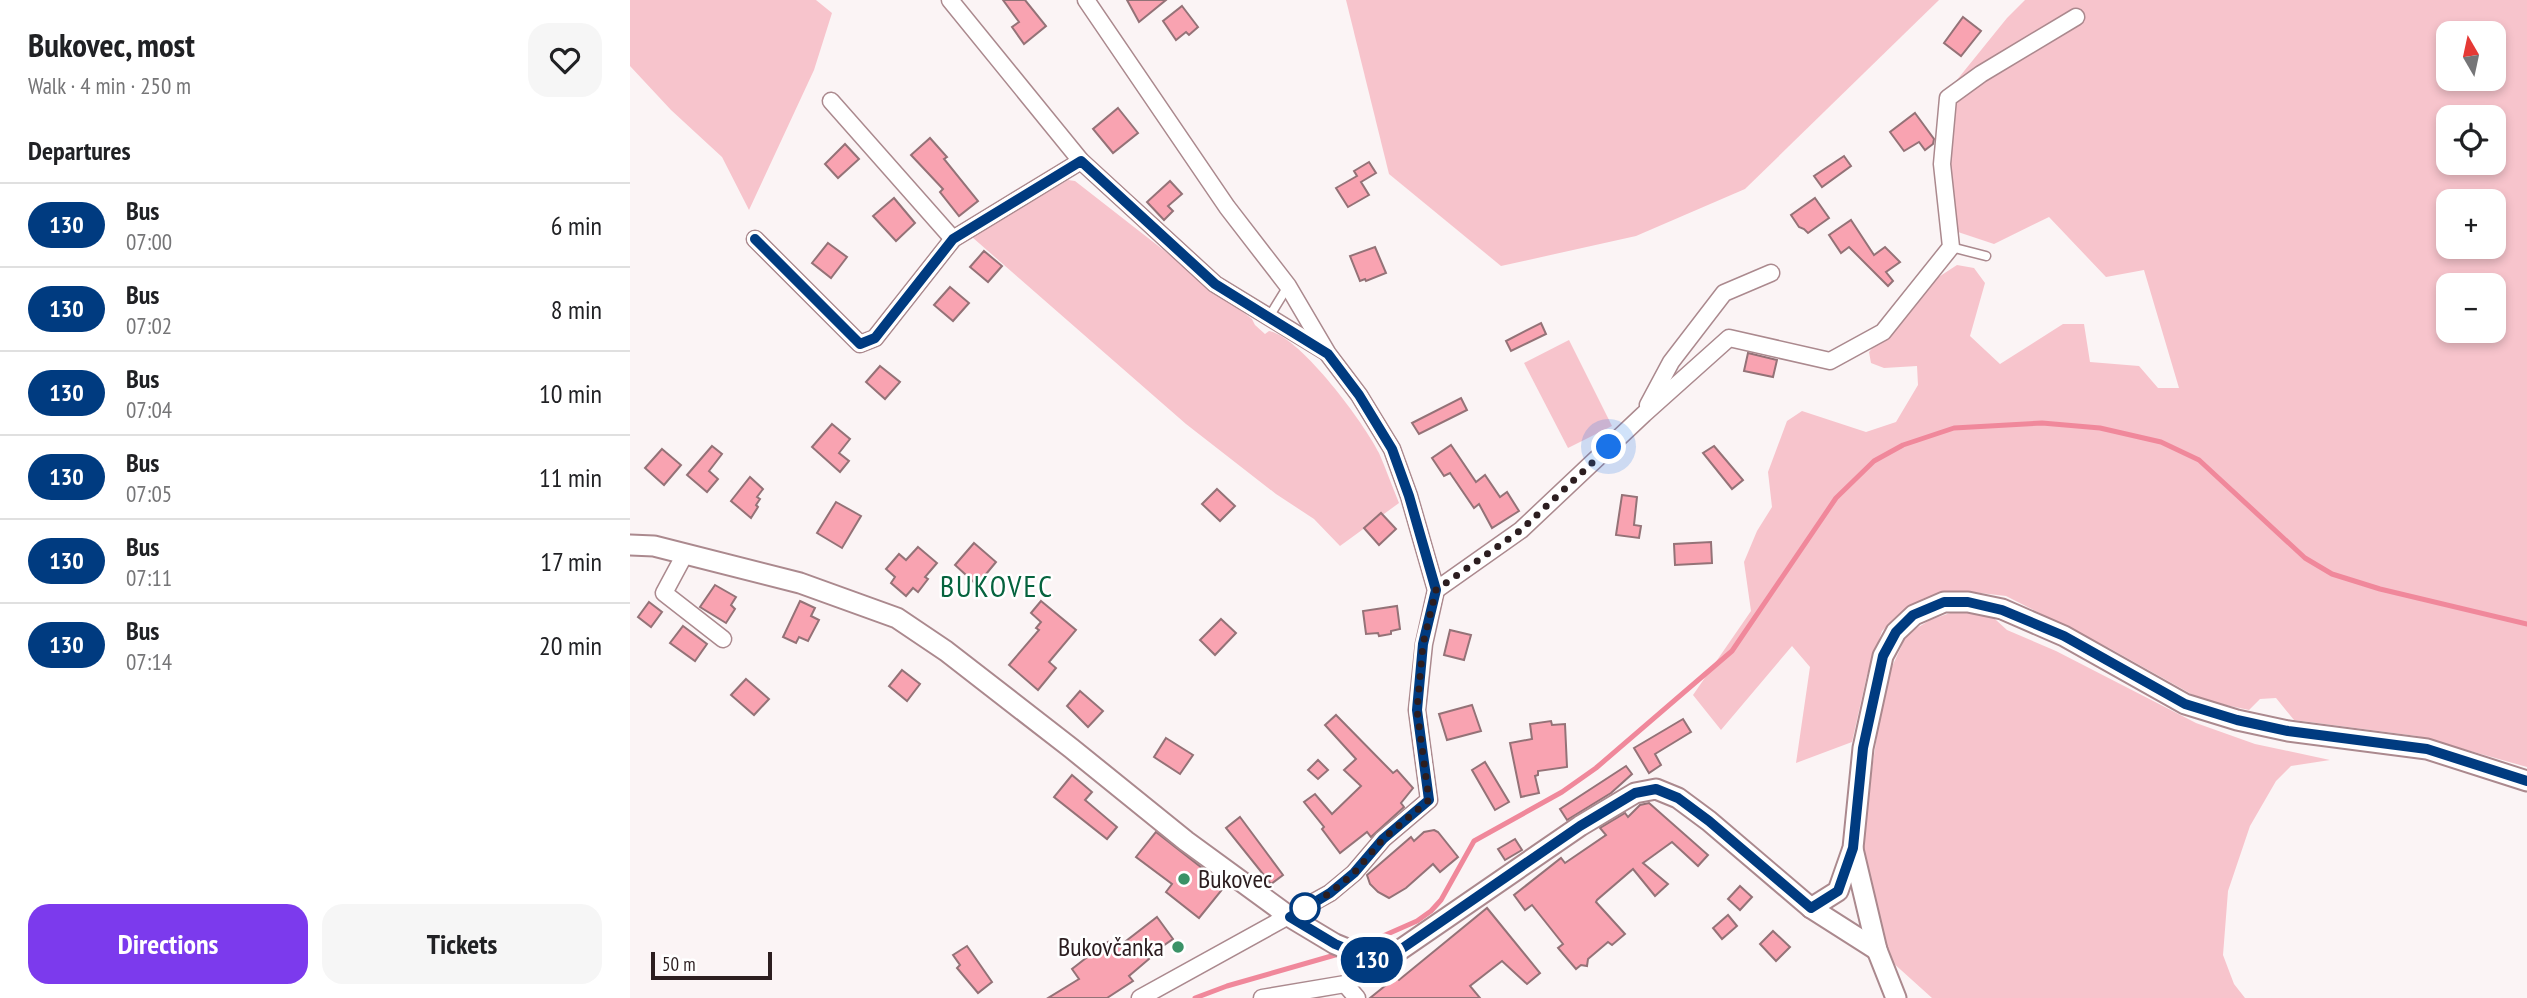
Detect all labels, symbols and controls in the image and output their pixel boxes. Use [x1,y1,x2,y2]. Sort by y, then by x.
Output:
north arrow [2436,21,2506,91]
map controls [2436,21,2506,343]
text: Bukovec, most [28,23,195,66]
button: heart [528,23,602,97]
text: Walk · 4 min · 250 m [28,71,191,100]
button: locate [2436,105,2506,175]
text: Departures [28,134,131,167]
button: + [2436,189,2506,259]
text: Bus [126,194,159,227]
text: 130 [49,209,84,240]
text: 6 min [551,209,602,242]
text: 07:00 [126,227,172,256]
button: − [2436,273,2506,343]
text: Bus [126,278,159,311]
text: 130 [49,293,84,324]
text: 8 min [551,293,602,326]
text: 07:02 [126,311,172,340]
text: Bus [126,362,159,395]
text: 130 [49,377,84,408]
text: 10 min [539,377,602,410]
text: 07:04 [126,395,172,424]
your location [1591,429,1626,464]
text: Bus [126,446,159,479]
text: 130 [49,461,84,492]
text: 11 min [539,461,602,494]
text: 07:05 [126,479,172,508]
text: Bus [126,530,159,563]
text: 130 [49,545,84,576]
text: 17 min [540,545,602,578]
text: 07:11 [126,563,172,592]
district label: BUKOVEC [940,566,1054,605]
text: Bus [126,614,159,647]
text: 130 [49,629,84,660]
text: 20 min [539,629,602,662]
text: 07:14 [126,647,172,676]
place label: Bukovec [1198,862,1272,895]
marker: Bukovec [1176,871,1192,887]
unlabelled marker [1290,893,1320,923]
button: Directions [28,904,308,984]
button: Tickets [322,904,602,984]
place label: Bukovčanka [1058,930,1164,963]
line badge: 130 [1332,937,1412,983]
marker: Bukovčanka [1170,939,1186,955]
text: 130 [1355,944,1389,975]
scale bar [651,949,772,981]
text: 50 m [662,952,696,976]

